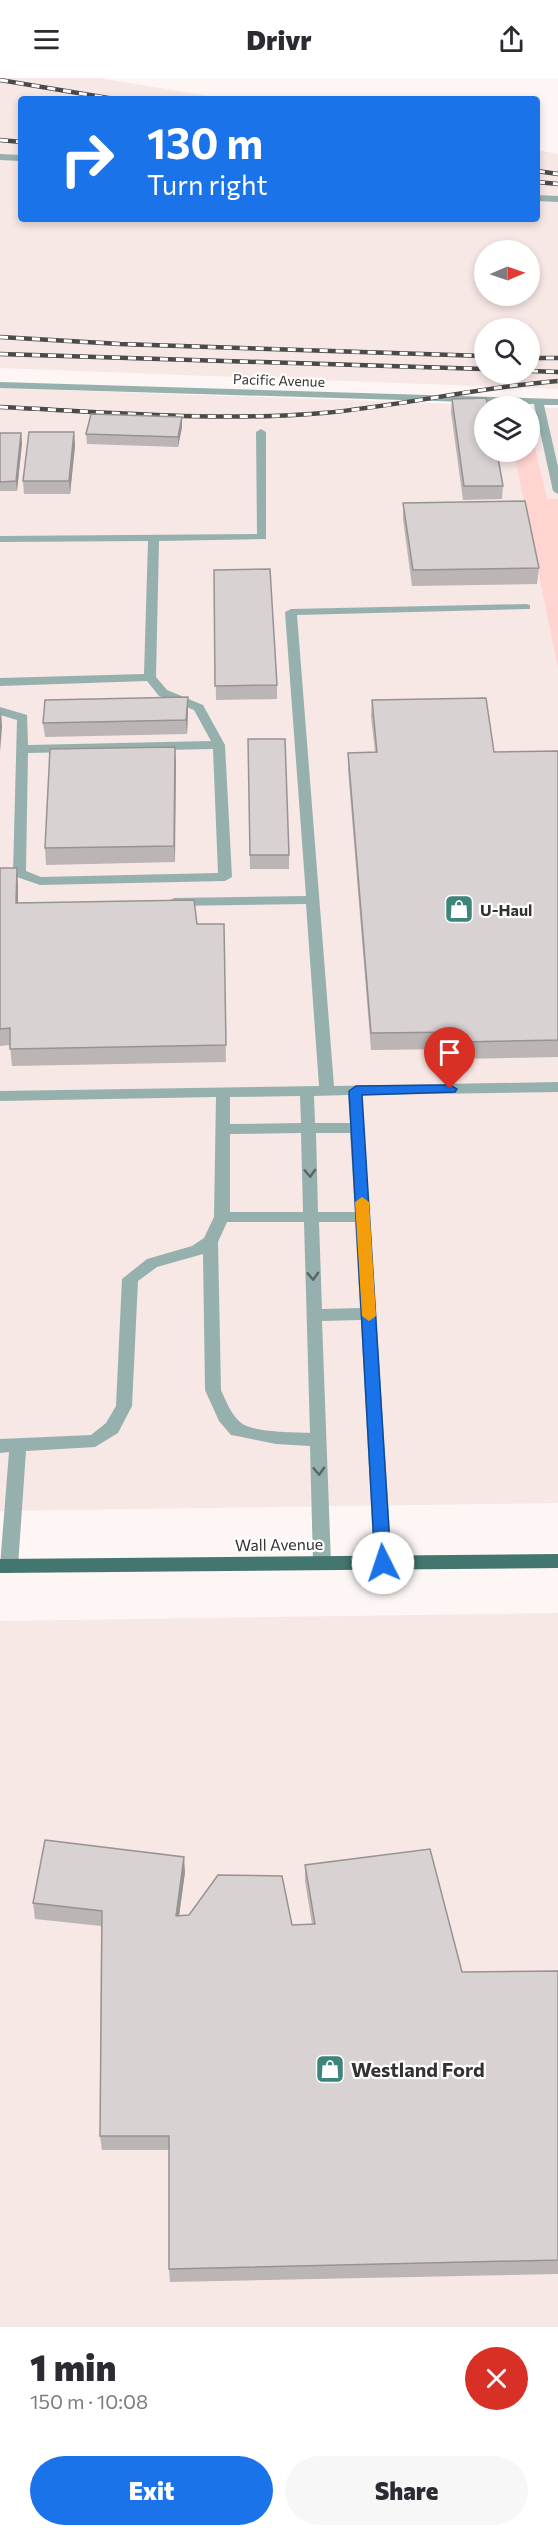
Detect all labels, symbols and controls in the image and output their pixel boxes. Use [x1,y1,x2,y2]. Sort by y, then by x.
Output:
icon: menu [30,23,63,56]
text: Drivr [246,23,312,56]
icon: share [495,23,528,56]
text: 130 m [147,116,263,168]
icon: right [48,120,126,198]
text: Turn right [147,168,267,201]
north arrow [474,240,540,306]
map controls [474,240,540,462]
button: search [474,318,540,384]
street label: Pacific Avenue [233,370,325,390]
button: layers [474,396,540,462]
shop icon: U-Haul [443,893,475,925]
place label: U-Haul [480,900,532,919]
pin [424,1027,475,1089]
icon: arrive [433,1036,466,1069]
one-way arrow [303,1168,316,1177]
one-way arrow [307,1271,319,1280]
one-way arrow [313,1466,326,1475]
position arrow [351,1531,415,1595]
street label: Wall Avenue [235,1534,323,1554]
shop icon: Westland Ford [314,2053,346,2085]
place label: Westland Ford [351,2057,485,2081]
text: 1 min [30,2344,116,2388]
button: close [465,2347,528,2410]
text: 150 m · 10:08 [30,2389,148,2413]
button: Exit [30,2456,273,2525]
button: Share [285,2456,528,2525]

